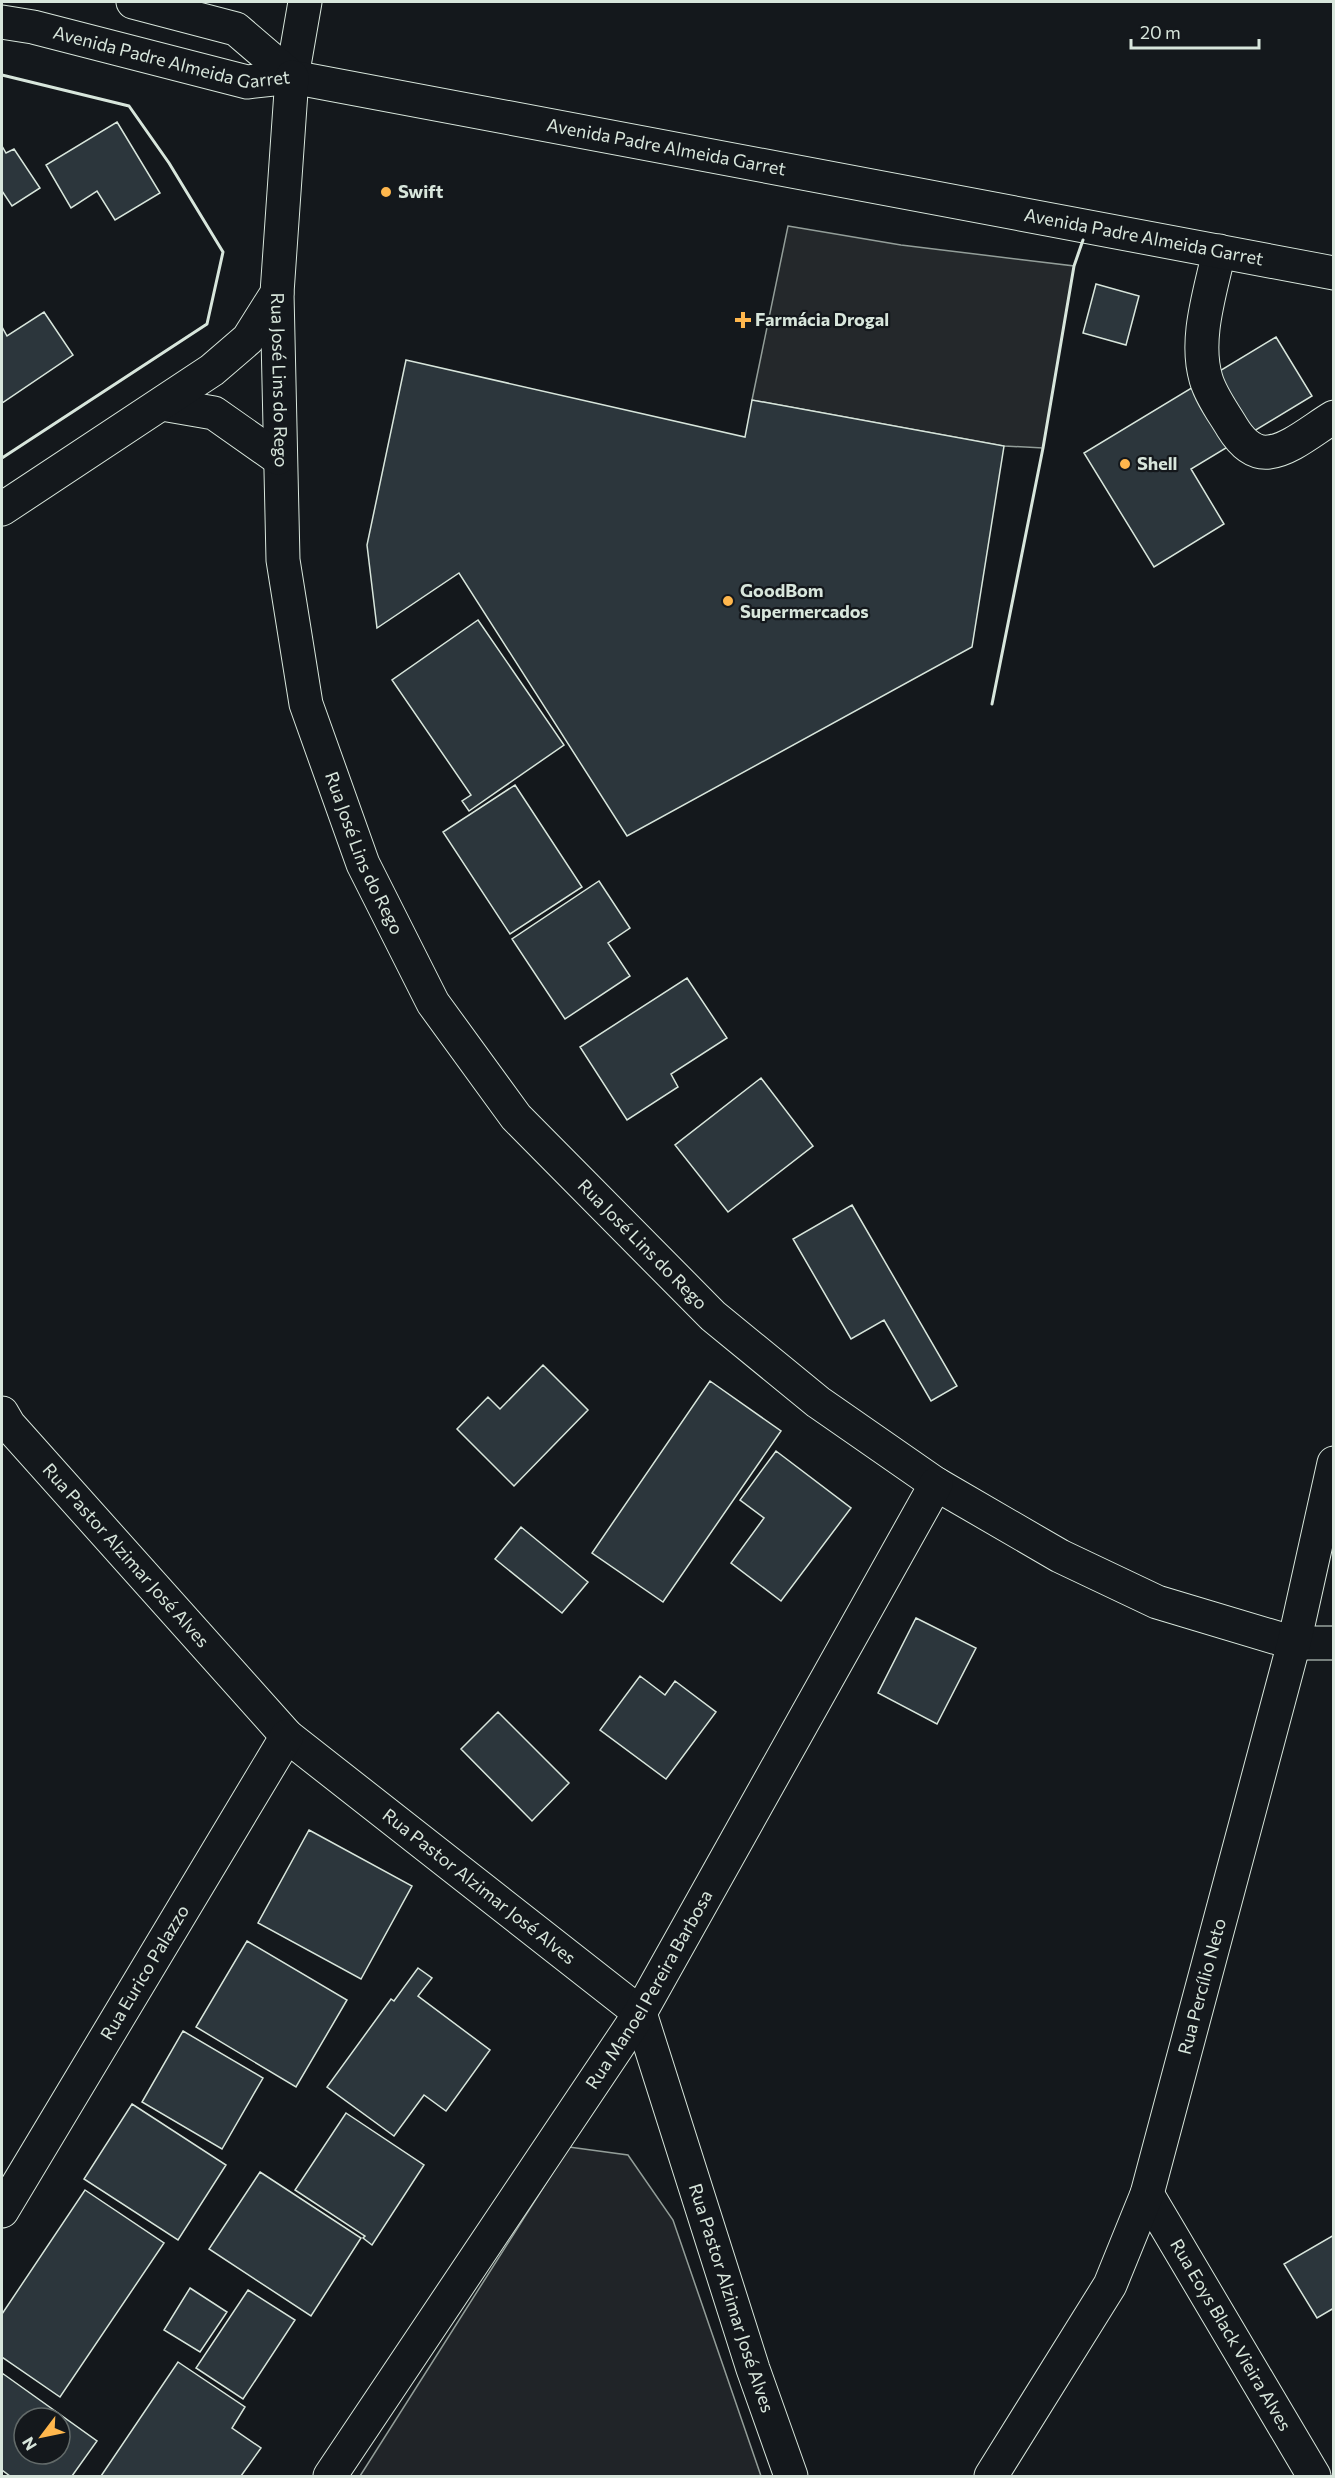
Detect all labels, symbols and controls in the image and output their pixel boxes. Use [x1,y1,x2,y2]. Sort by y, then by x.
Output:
scale bar [1131,12,1258,50]
street label: Avenida Padre Almeida Garret [51,21,291,92]
text: 20 m [1140,21,1181,43]
street label: Avenida Padre Almeida Garret [545,113,788,180]
place label: Swift [398,180,444,202]
marker: Swift [379,185,393,199]
street label: Avenida Padre Almeida Garret [1023,203,1265,270]
street label: Rua José Lins do Rego [267,292,293,468]
place label: Farmácia Drogal [755,308,889,330]
marker: Farmácia Drogal [736,313,750,327]
place label: Shell [1137,452,1178,474]
marker: Shell [1118,457,1132,471]
place label: GoodBom Supermercados [740,579,869,622]
marker: GoodBom Supermercados [721,594,735,608]
street label: Rua José Lins do Rego [321,768,409,938]
street label: Rua José Lins do Rego [574,1174,712,1314]
street label: Rua Pastor Alzimar José Alves [38,1458,214,1651]
street label: Rua Pastor Alzimar José Alves [379,1803,581,1968]
street label: Rua Manoel Pereira Barbosa [580,1886,717,2093]
street label: Rua Eurico Palazzo [95,1900,193,2044]
street label: Rua Percílio Neto [1173,1916,1230,2057]
street label: Rua Pastor Alzimar José Alves [685,2180,780,2415]
street label: Rua Eoys Black Vieira Alves [1166,2235,1297,2435]
north arrow [12,2406,72,2466]
text: N [18,2434,40,2454]

